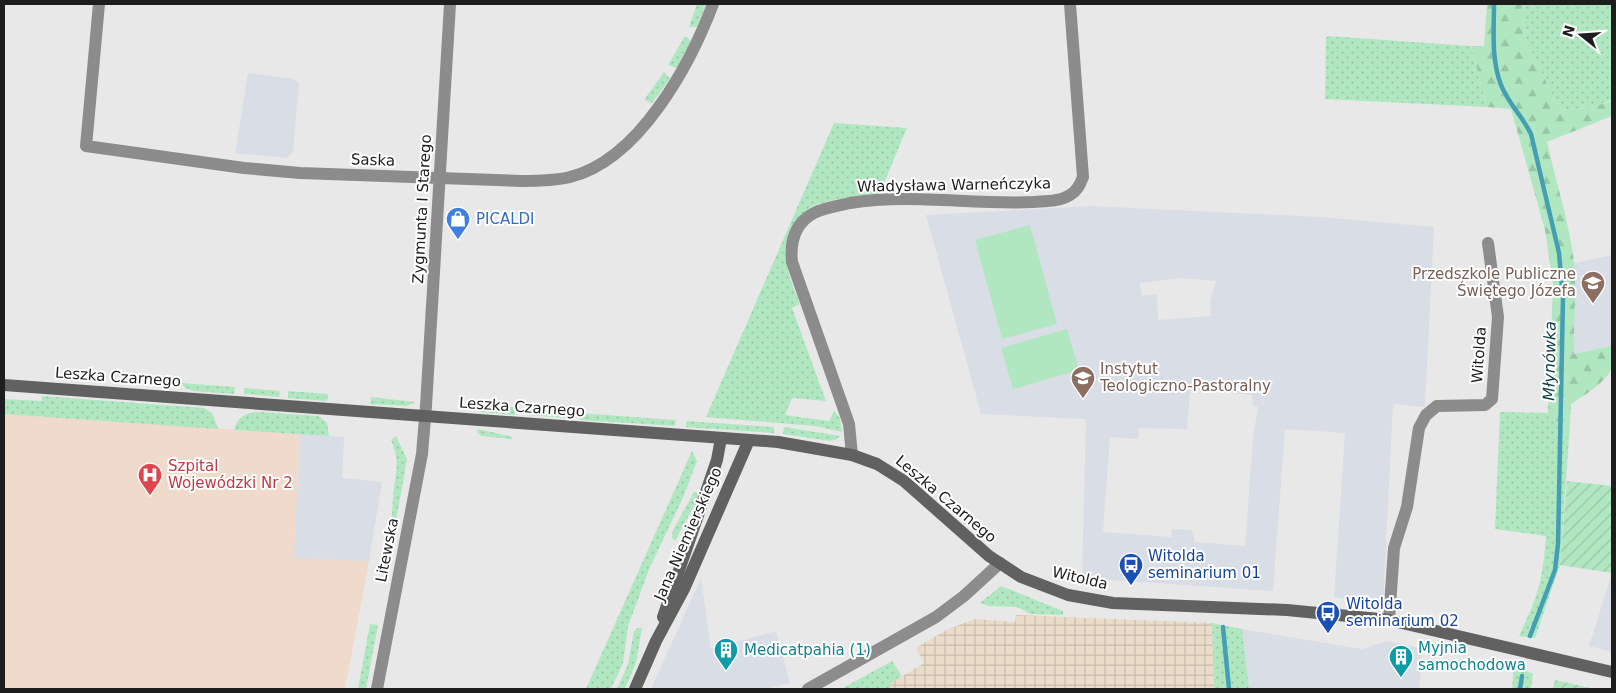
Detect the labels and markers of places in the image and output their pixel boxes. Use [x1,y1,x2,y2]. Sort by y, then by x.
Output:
shop icon: PICALDI [445,206,471,240]
place label: PICALDI [476,210,535,228]
place label: Przedszkole Publiczne Świętego Józefa [1412,265,1576,300]
school or university icon: Przedszkole Publiczne Świętego Józefa [1580,270,1606,304]
place label: Instytut Teologiczno-Pastoralny [1099,360,1271,395]
school or university icon: Instytut Teologiczno-Pastoralny [1070,365,1096,399]
place label: Szpital Wojewódzki Nr 2 [168,457,293,492]
hospital icon: Szpital Wojewódzki Nr 2 [137,462,163,496]
place label: Witolda seminarium 01 [1148,547,1261,582]
bus stop icon: Witolda seminarium 01 [1118,552,1144,586]
place label: Witolda seminarium 02 [1346,595,1459,630]
bus stop icon: Witolda seminarium 02 [1315,600,1341,634]
building icon: Medicatpahia (1) [713,637,739,671]
place label: Myjnia samochodowa [1418,639,1526,674]
place label: Medicatpahia (1) [744,641,871,659]
building icon: Myjnia samochodowa [1388,644,1414,678]

